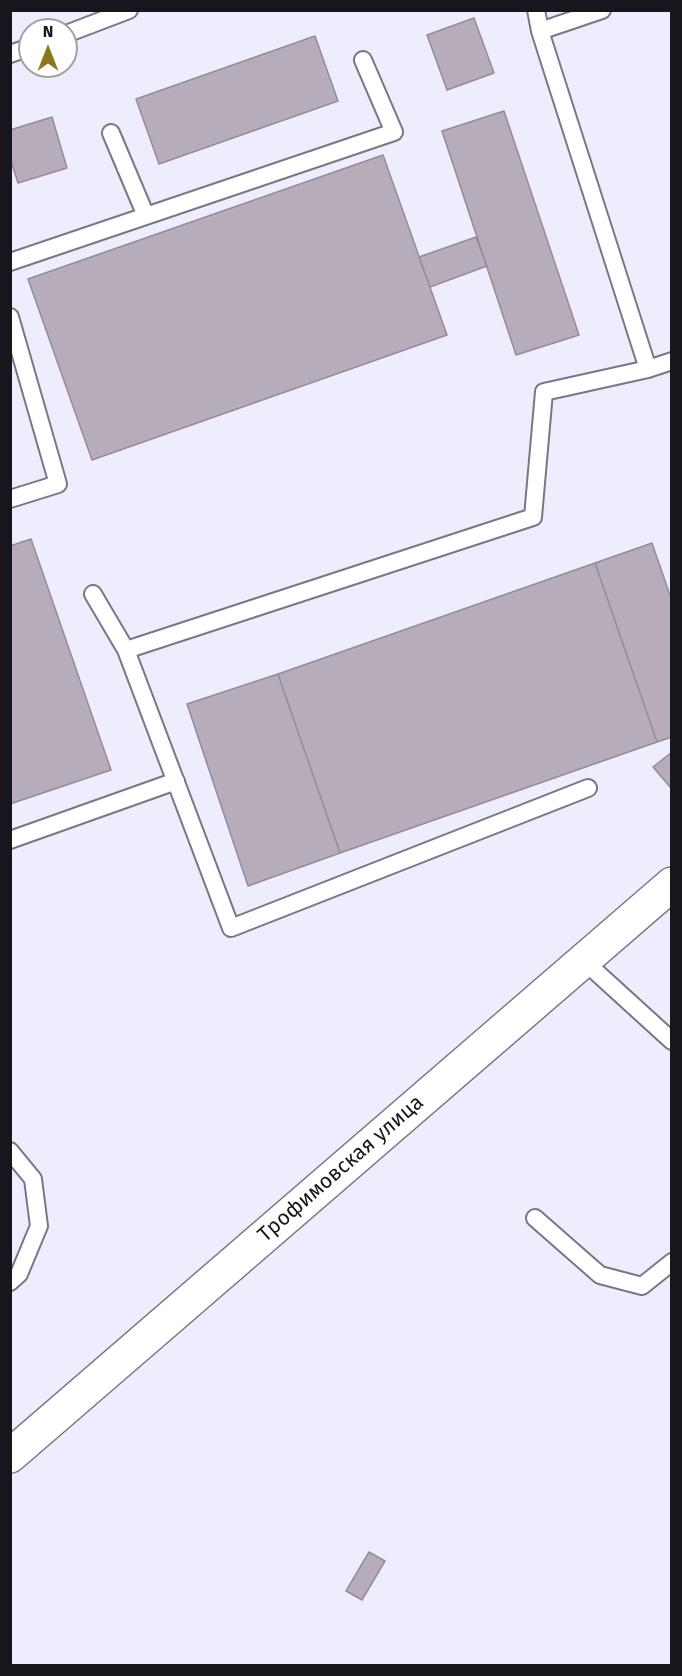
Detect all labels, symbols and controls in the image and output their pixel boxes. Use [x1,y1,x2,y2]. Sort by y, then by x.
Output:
north arrow [18,18,78,78]
text: N [43,22,53,41]
street label: Трофимовская улица [253,1090,429,1248]

